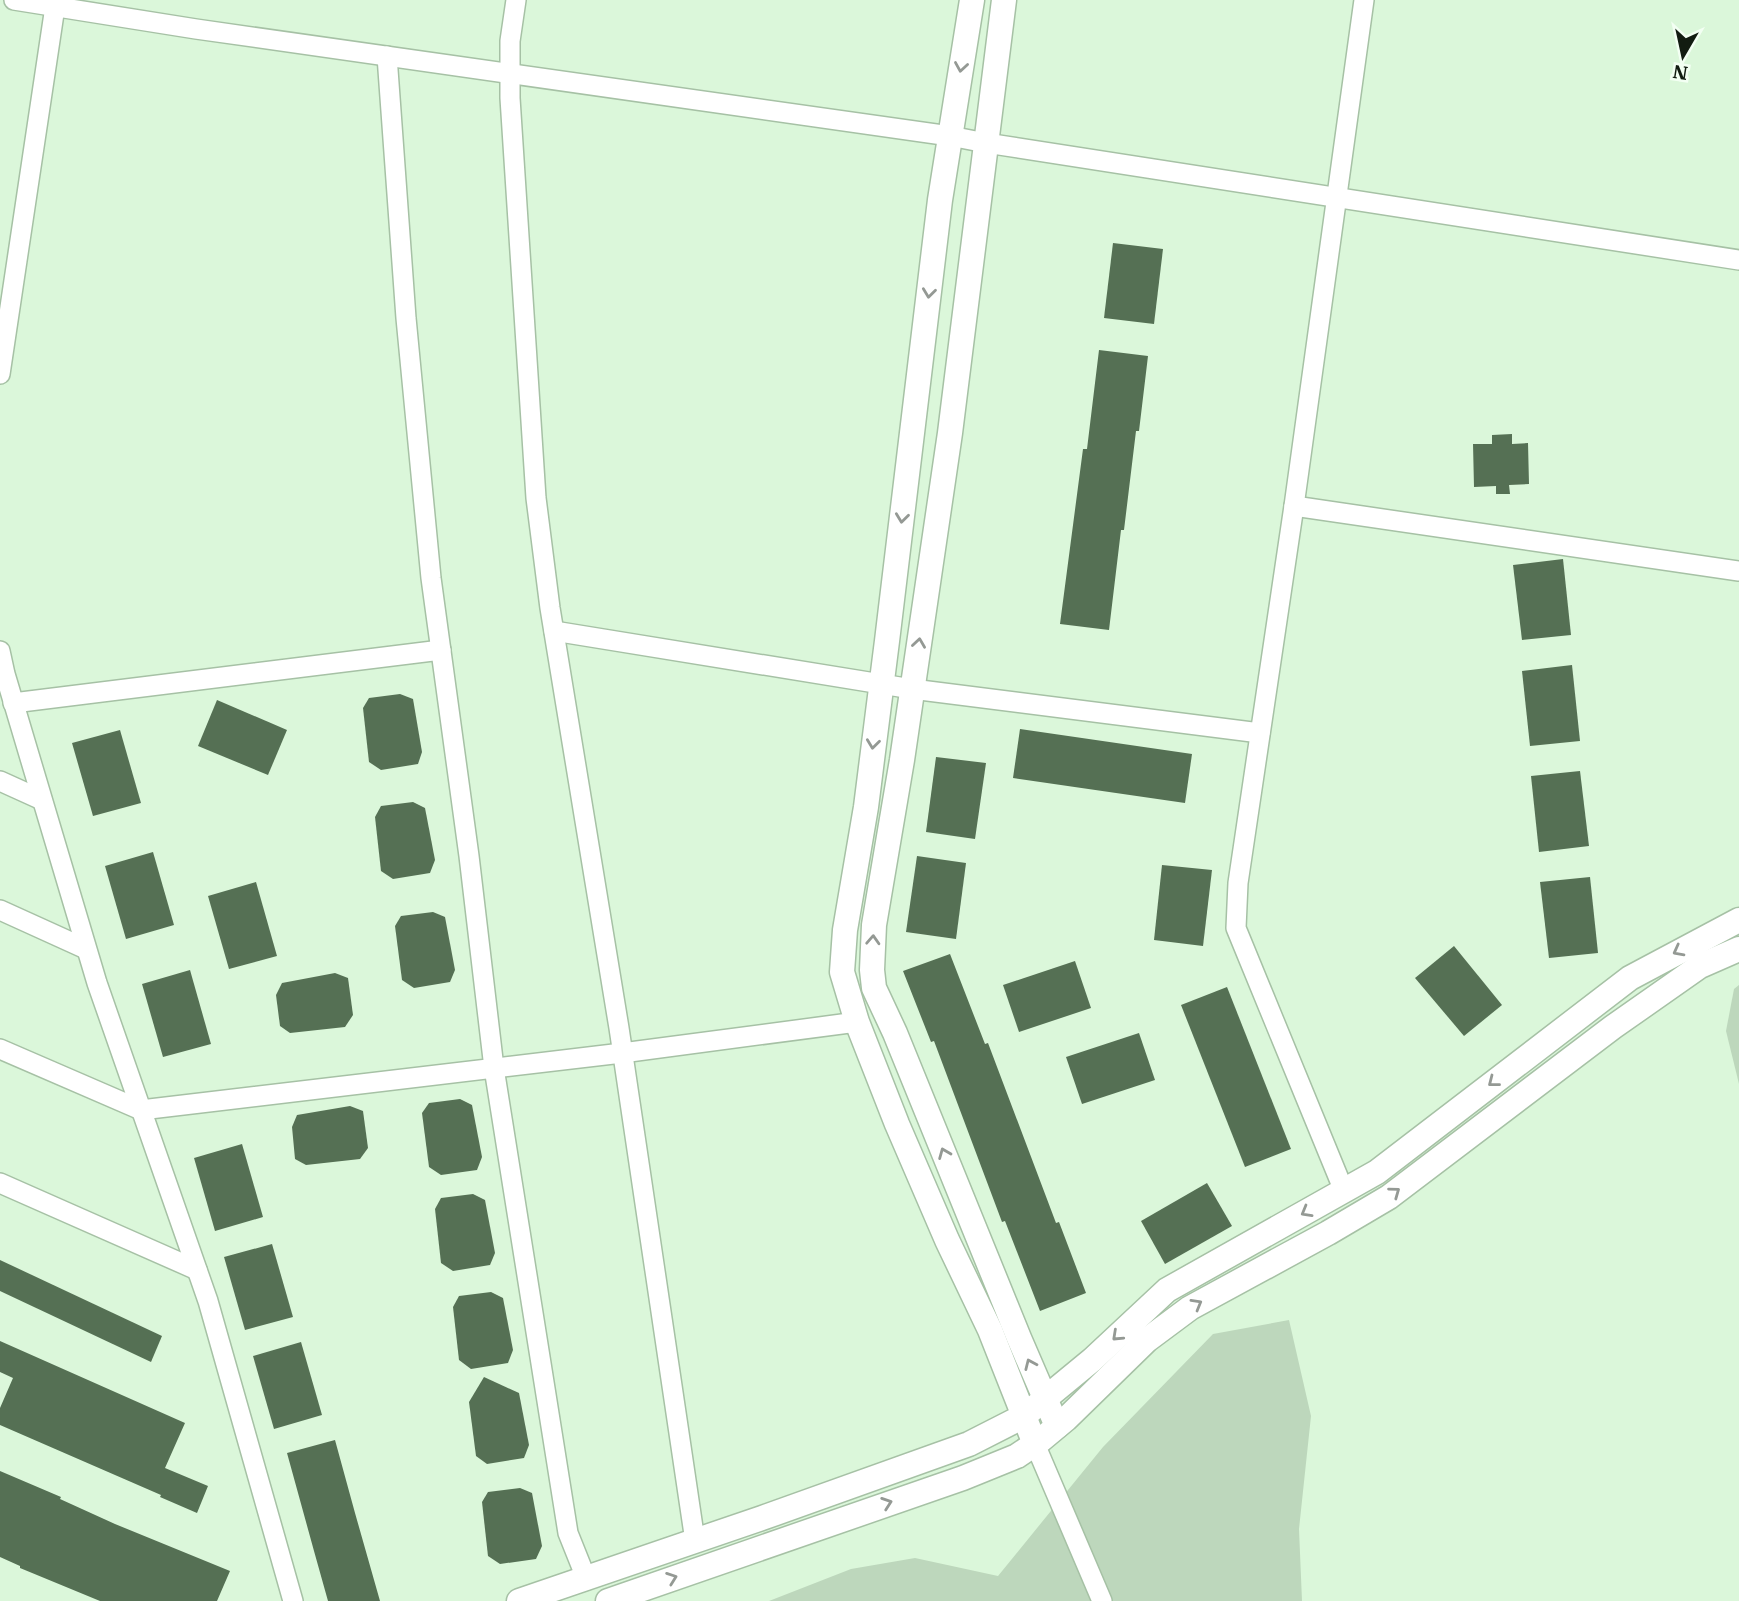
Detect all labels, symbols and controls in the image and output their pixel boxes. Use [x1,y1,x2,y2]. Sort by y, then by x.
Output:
north arrow [1648,21,1718,91]
text: N [1671,60,1690,86]
one-way arrow [954,61,969,73]
one-way arrow [922,287,937,298]
one-way arrow [894,513,909,524]
one-way arrow [911,637,926,648]
one-way arrow [866,739,881,750]
one-way arrow [866,934,881,945]
one-way arrow [1673,943,1685,956]
one-way arrow [1488,1074,1501,1087]
one-way arrow [938,1148,952,1160]
one-way arrow [1387,1187,1400,1200]
one-way arrow [1301,1204,1314,1217]
one-way arrow [1190,1299,1203,1312]
one-way arrow [1112,1327,1125,1340]
one-way arrow [1024,1359,1038,1371]
one-way arrow [881,1497,893,1511]
one-way arrow [666,1572,678,1586]

